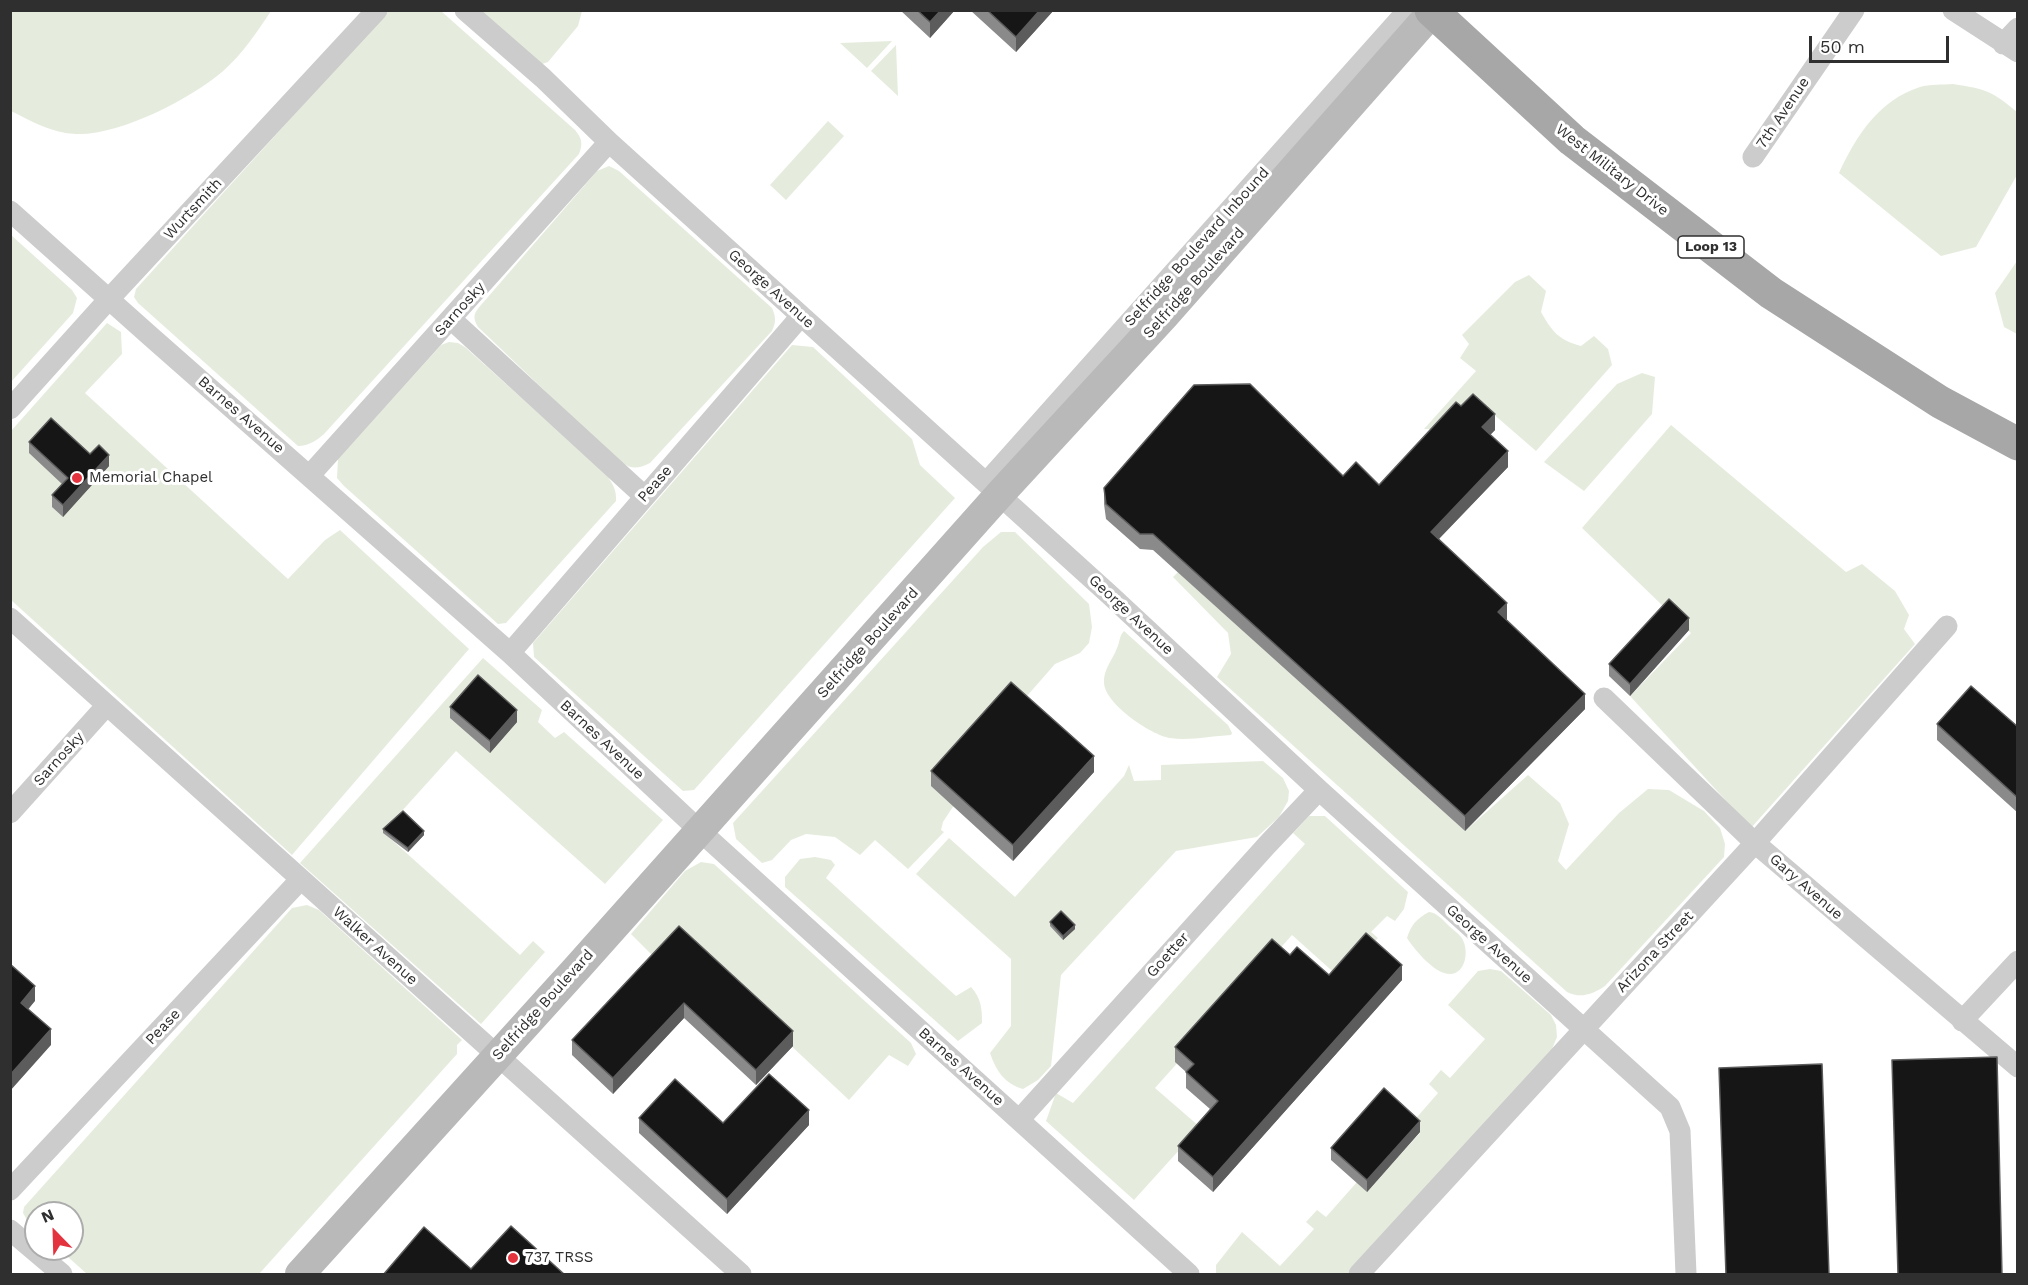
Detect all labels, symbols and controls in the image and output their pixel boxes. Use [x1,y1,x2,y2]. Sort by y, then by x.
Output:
scale bar [1812,24,1952,62]
text: 50 m [1820,36,1865,57]
street label: 7th Avenue [1753,74,1813,152]
street label: West Military Drive [1552,120,1672,220]
street label: Selfridge Boulevard Inbound [1121,164,1273,330]
street label: Wurtsmith [160,175,226,243]
street label: Selfridge Boulevard [1140,224,1248,342]
road number: Loop 13 [1678,236,1744,258]
street label: George Avenue [724,246,818,332]
street label: Sarnosky [431,278,489,340]
street label: Barnes Avenue [194,373,288,457]
street label: Pease [634,462,676,506]
place label: Memorial Chapel [89,469,213,487]
marker: Memorial Chapel [70,471,84,485]
street label: George Avenue [1085,571,1177,659]
street label: Selfridge Boulevard [814,584,922,702]
street label: Barnes Avenue [556,696,648,784]
street label: Sarnosky [30,728,88,790]
street label: Gary Avenue [1766,850,1846,924]
street label: George Avenue [1442,901,1536,987]
street label: Walker Avenue [329,903,421,989]
street label: Arizona Street [1613,907,1697,997]
street label: Goetter [1143,929,1193,981]
street label: Selfridge Boulevard [489,946,597,1064]
street label: Pease [142,1005,184,1049]
street label: Barnes Avenue [915,1024,1007,1110]
north arrow [24,1201,84,1261]
text: N [38,1205,57,1227]
place label: 737 TRSS [525,1249,593,1267]
marker: 737 TRSS [506,1251,520,1265]

